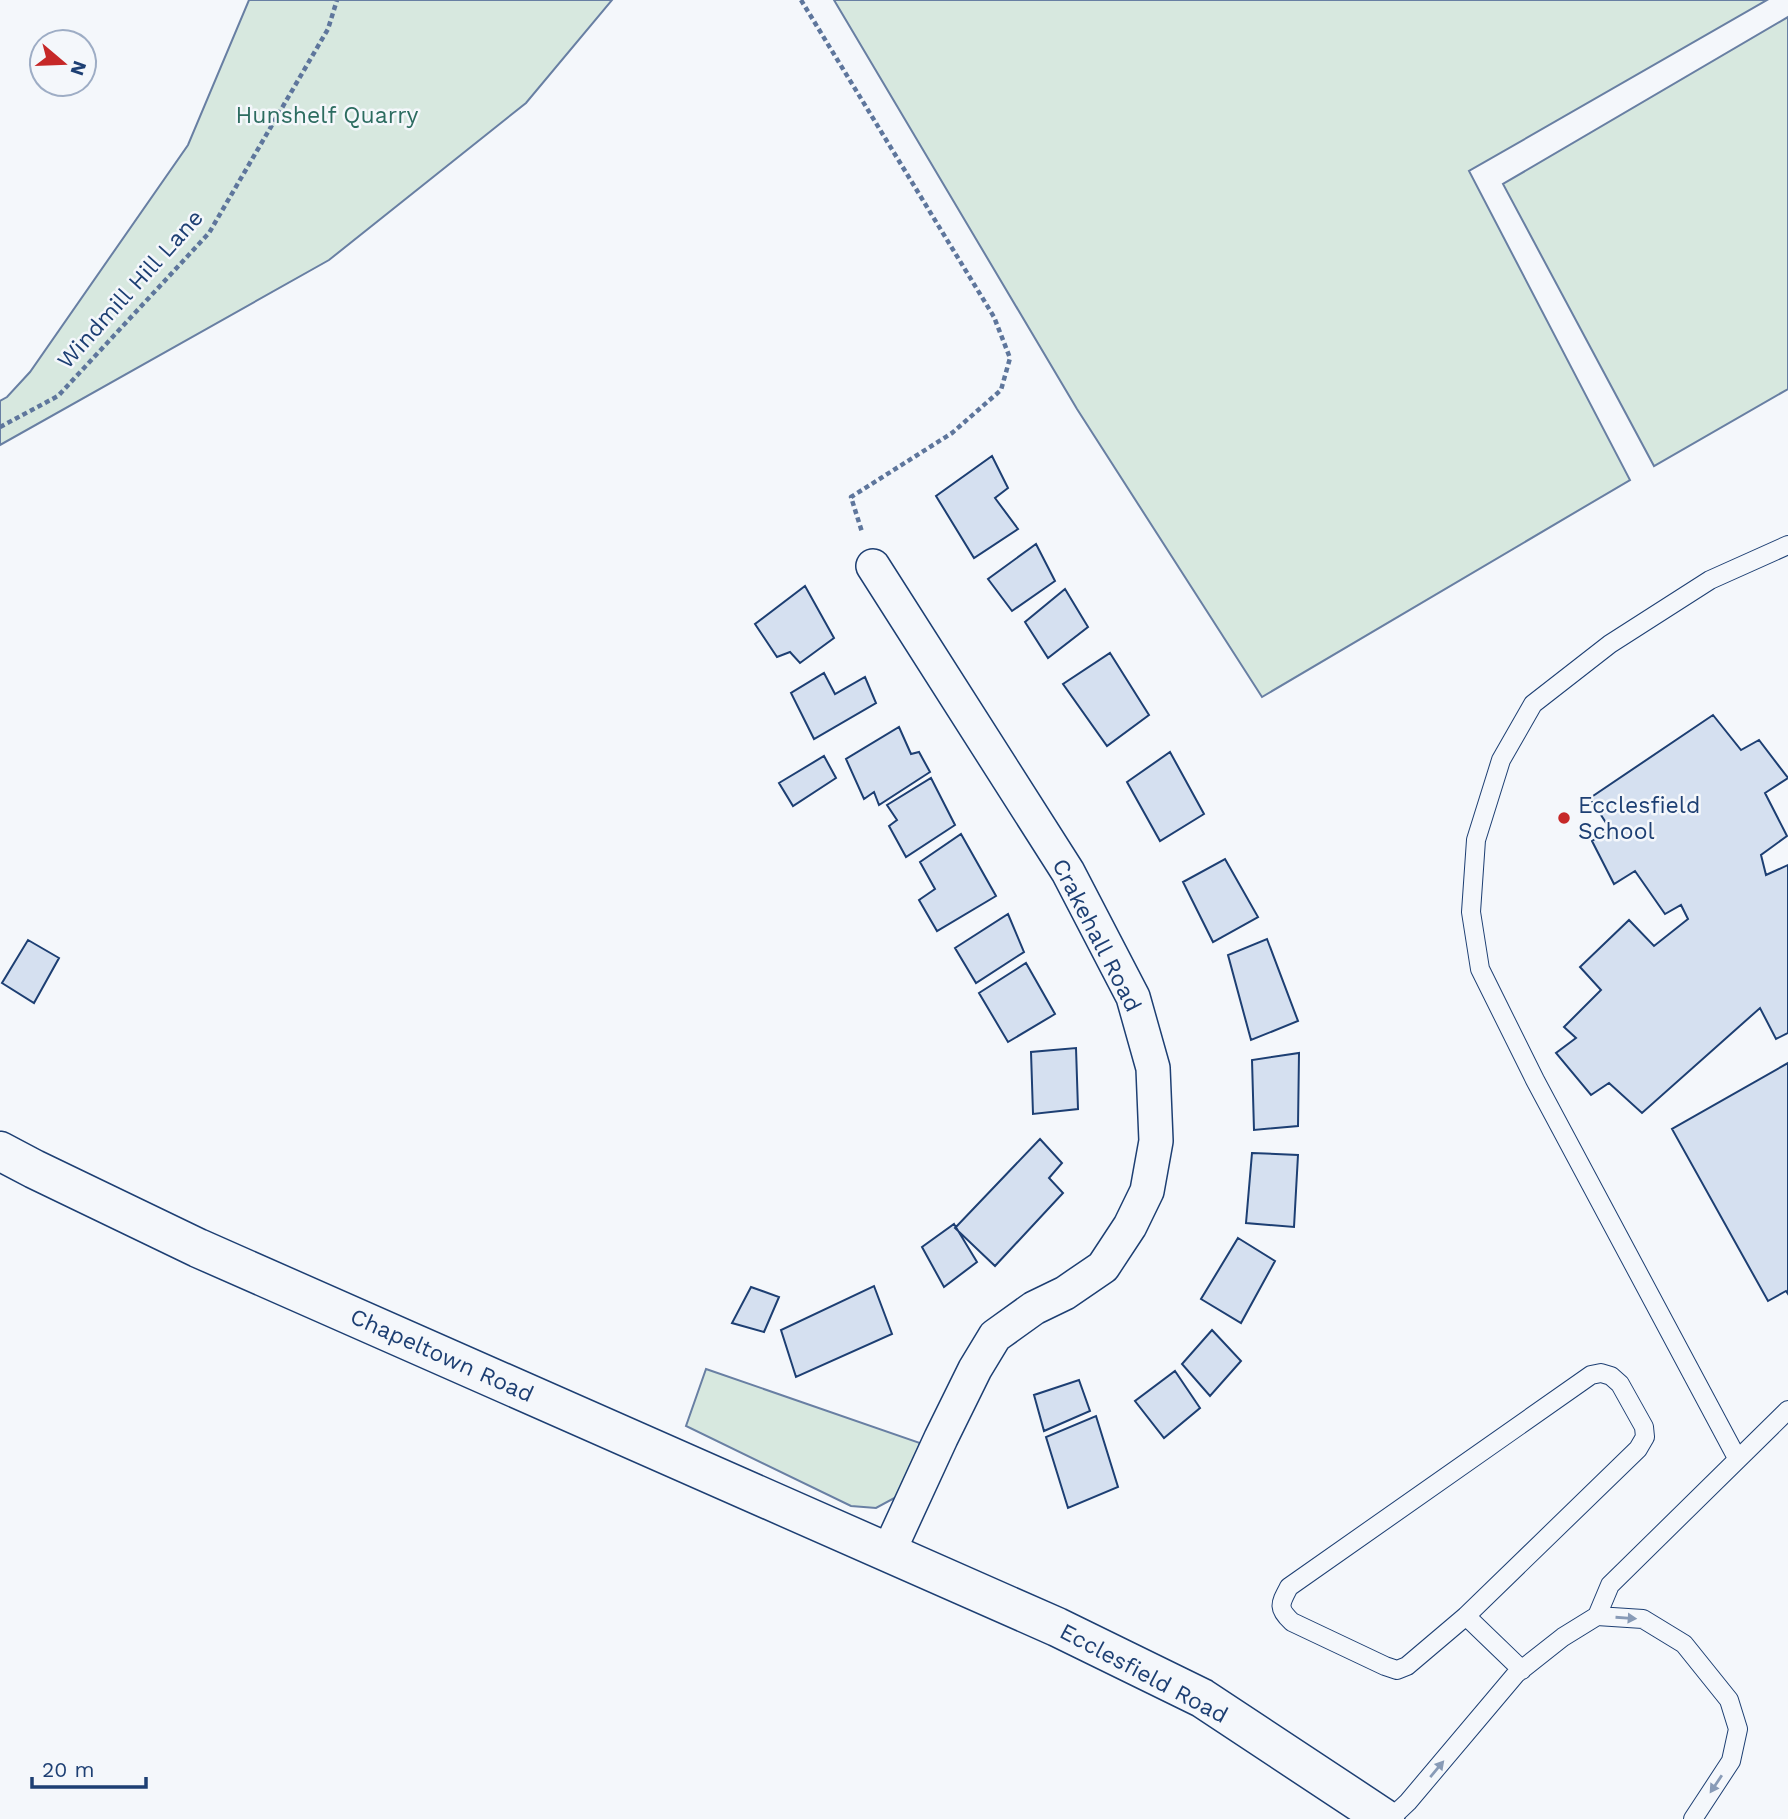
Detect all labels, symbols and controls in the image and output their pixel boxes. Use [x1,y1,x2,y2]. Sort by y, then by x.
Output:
north arrow [28,28,98,98]
text: N [65,58,92,79]
park label: Hunshelf Quarry [236,102,419,129]
street label: Windmill Hill Lane [52,204,209,374]
place label: Ecclesfield School [1578,792,1700,845]
marker: Ecclesfield School [1556,810,1572,826]
street label: Crakehall Road [1046,854,1147,1016]
street label: Chapeltown Road [346,1303,538,1408]
one-way arrow [1615,1613,1637,1624]
street label: Ecclesfield Road [1055,1618,1232,1729]
scale bar [32,1745,145,1789]
text: 20 m [42,1757,94,1782]
one-way arrow [1429,1760,1444,1778]
one-way arrow [1709,1775,1723,1793]

